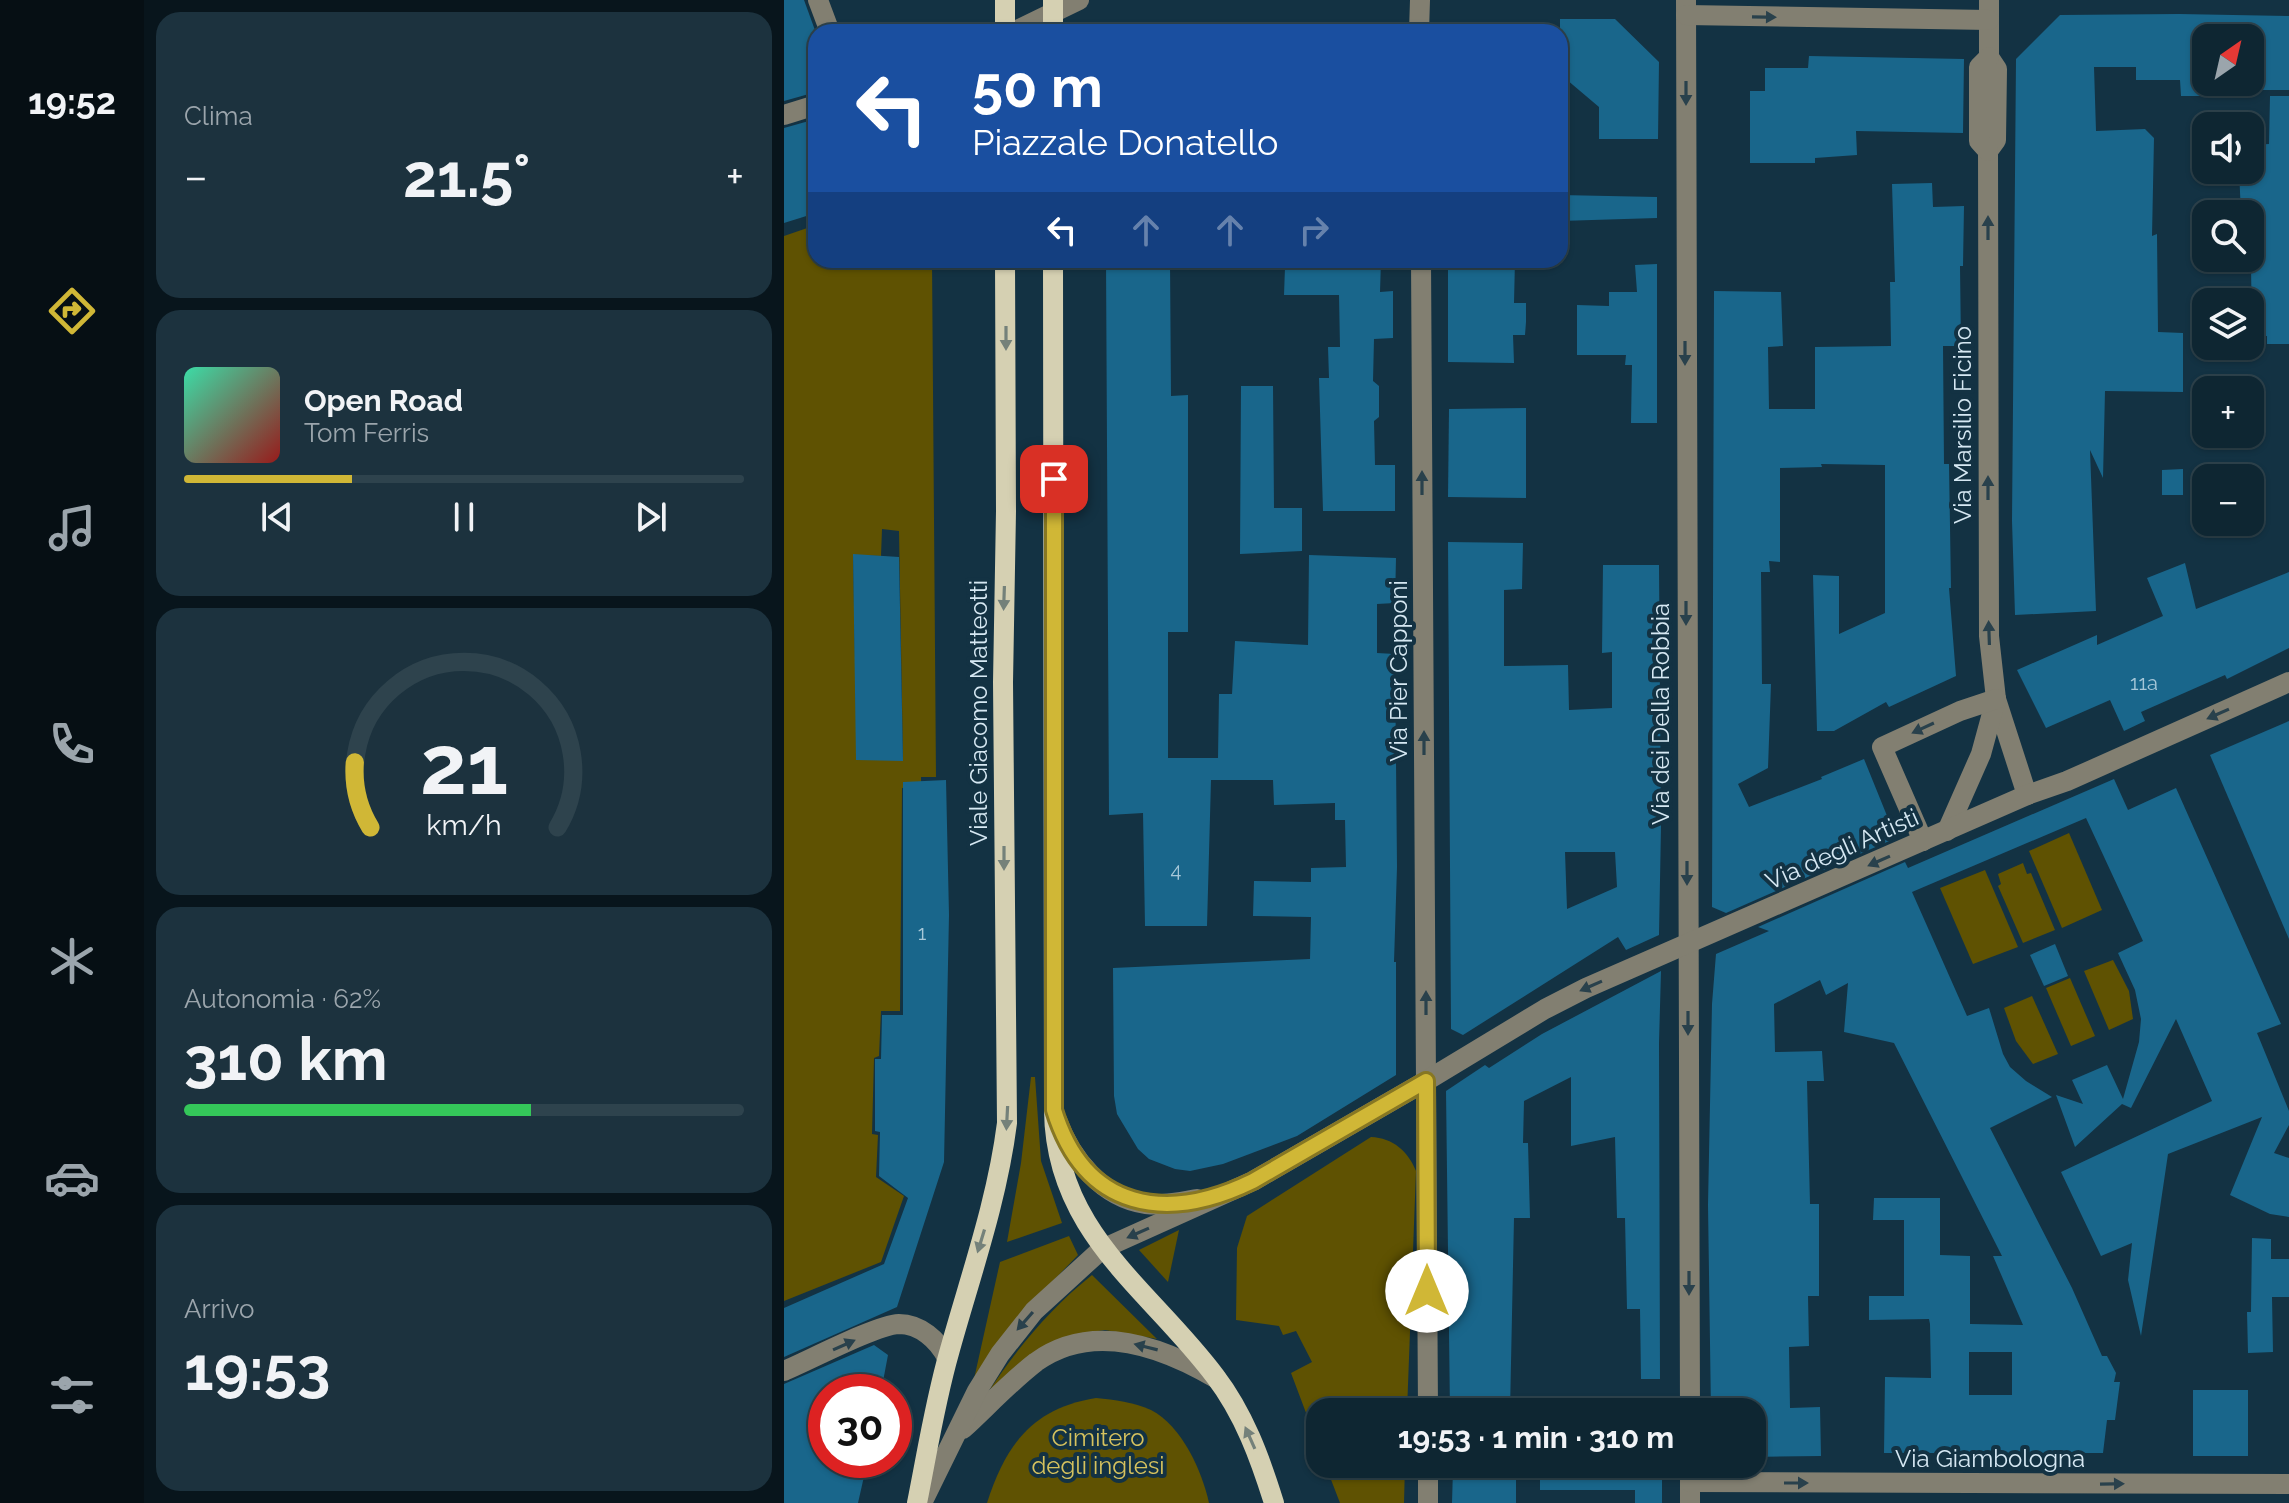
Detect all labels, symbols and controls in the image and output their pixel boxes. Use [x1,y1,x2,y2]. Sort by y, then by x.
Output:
one-way arrow [1752,10,1777,23]
north arrow [2192,24,2264,96]
map controls [2192,24,2264,536]
text: 50 m [972,54,1103,120]
icon: left [840,56,944,160]
text: 19:52 [28,80,116,122]
one-way arrow [1680,81,1692,106]
text: Clima [184,101,253,131]
button: sound [2192,112,2264,184]
text: Piazzale Donatello [972,121,1279,163]
text: 21.5° [403,141,530,211]
text: − [184,151,208,202]
text: + [726,151,744,202]
button: search [2192,200,2264,272]
icon: left [1040,208,1084,252]
icon: ahead [1124,208,1168,252]
icon: ahead [1208,208,1252,252]
icon: right [1292,208,1336,252]
one-way arrow [1982,215,1994,240]
icon: directions [44,283,100,339]
button: layers [2192,288,2264,360]
one-way arrow [1000,326,1012,351]
street label: Via Marsilio Ficino [1948,326,1977,524]
one-way arrow [1679,341,1691,366]
button: + [2192,376,2264,448]
text: Open Road [304,383,463,418]
text: Tom Ferris [304,418,429,448]
pin [1020,445,1088,513]
icon: arrive [1032,457,1076,501]
button: − [2192,464,2264,536]
one-way arrow [1416,470,1428,495]
one-way arrow [1982,475,1994,500]
icon: previous [255,495,299,539]
icon: pause [442,495,486,539]
icon: next [629,495,673,539]
icon: music [44,500,100,556]
street label: Viale Giacomo Matteotti [964,580,993,846]
street label: Via Pier Capponi [1384,580,1413,762]
one-way arrow [997,586,1010,611]
one-way arrow [1680,601,1692,626]
street label: Via dei Della Robbia [1646,603,1675,825]
one-way arrow [1982,620,1995,645]
house number: 11a [2130,671,2158,695]
one-way arrow [2206,707,2230,720]
text: 21 [420,715,508,812]
icon: phone [44,716,100,772]
one-way arrow [1912,721,1935,735]
one-way arrow [1418,730,1430,755]
street label: Via degli Artisti [1761,802,1923,896]
text: km/h [426,808,502,842]
one-way arrow [998,846,1010,871]
one-way arrow [1868,854,1891,867]
house number: 4 [1171,858,1182,882]
one-way arrow [1681,861,1693,886]
house number: 1 [918,921,927,945]
icon: climate [44,933,100,989]
one-way arrow [1579,980,1603,993]
text: Autonomia · 62% [184,984,381,1014]
one-way arrow [1420,990,1432,1015]
one-way arrow [1682,1011,1694,1036]
text: 310 km [184,1024,388,1094]
one-way arrow [1000,1106,1013,1131]
icon: car [44,1150,100,1206]
one-way arrow [1126,1226,1150,1240]
one-way arrow [974,1230,987,1254]
position arrow [1385,1249,1469,1333]
one-way arrow [1683,1271,1695,1296]
text: Arrivo [184,1294,254,1324]
one-way arrow [1017,1311,1034,1331]
text: 19:53 [184,1334,331,1404]
one-way arrow [832,1338,856,1352]
one-way arrow [1133,1341,1158,1353]
icon: filters [44,1367,100,1423]
speed limit sign: 30 [808,1374,912,1478]
text: 19:53 · 1 min · 310 m [1398,1420,1674,1455]
park label: Cimitero degli inglesi [1031,1423,1165,1480]
one-way arrow [1244,1426,1257,1450]
street label: Via Giambologna [1895,1444,2085,1473]
one-way arrow [1784,1477,1809,1489]
one-way arrow [2100,1477,2125,1490]

